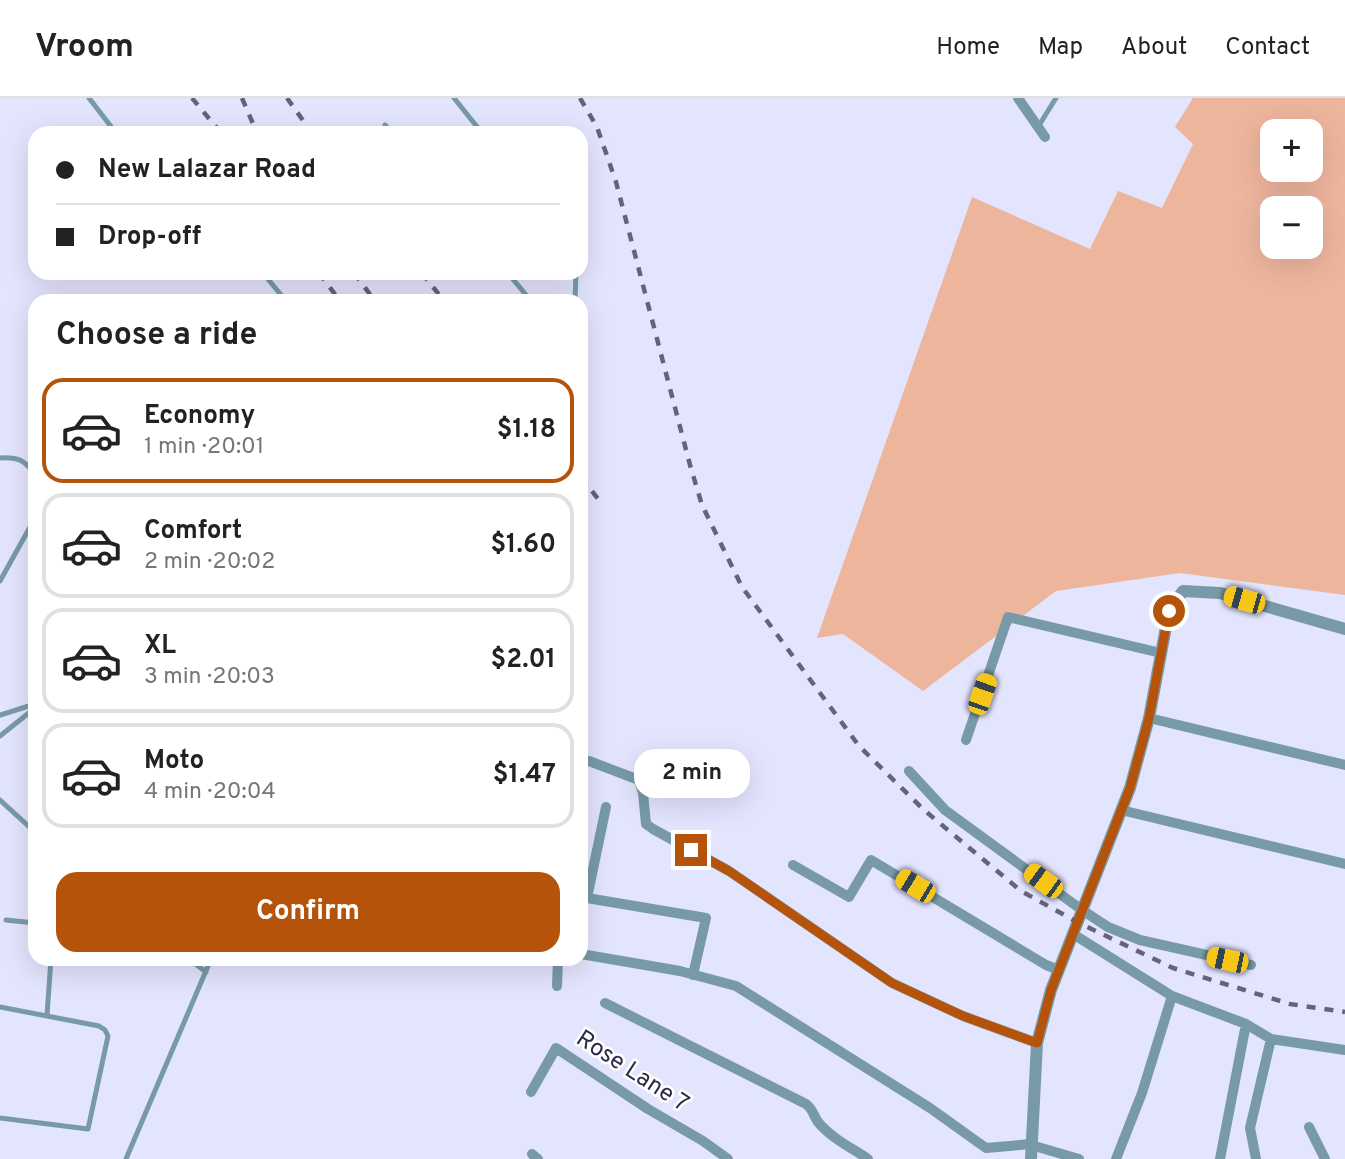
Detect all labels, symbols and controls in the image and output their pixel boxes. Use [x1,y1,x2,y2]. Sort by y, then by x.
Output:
text: Vroom [35,27,134,69]
text: Home [936,33,1000,63]
text: Map [1038,33,1083,63]
text: About [1121,33,1187,63]
text: Contact [1225,33,1310,63]
map controls [1260,119,1323,259]
button: + [1260,119,1323,182]
text: New Lalazar Road [98,154,316,187]
button: − [1260,196,1323,259]
text: Drop-off [98,221,201,254]
text: Choose a ride [56,316,257,356]
icon: car [60,399,123,462]
text: Economy [144,400,255,433]
text: $1.18 [497,414,556,447]
text: 1 min · 20:01 [144,433,264,462]
icon: car [60,514,123,577]
text: Comfort [144,515,242,548]
text: $1.60 [490,529,556,562]
text: 2 min · 20:02 [144,548,275,577]
car [1221,584,1268,616]
route start [1153,595,1185,627]
icon: car [60,629,123,692]
text: XL [144,630,176,663]
text: $2.01 [491,644,556,677]
text: 3 min · 20:03 [144,663,275,692]
car [966,671,999,717]
icon: car [60,744,123,807]
text: Moto [144,745,204,778]
callout: 2 min [633,748,749,798]
text: $1.47 [493,759,556,792]
text: 2 min [662,759,722,788]
text: 4 min · 20:04 [144,778,276,807]
route end [675,834,707,866]
car [1020,860,1067,902]
car [892,866,939,906]
button: Confirm [56,872,560,952]
car [1205,945,1250,975]
street label: Rose Lane 7 [570,1024,694,1120]

